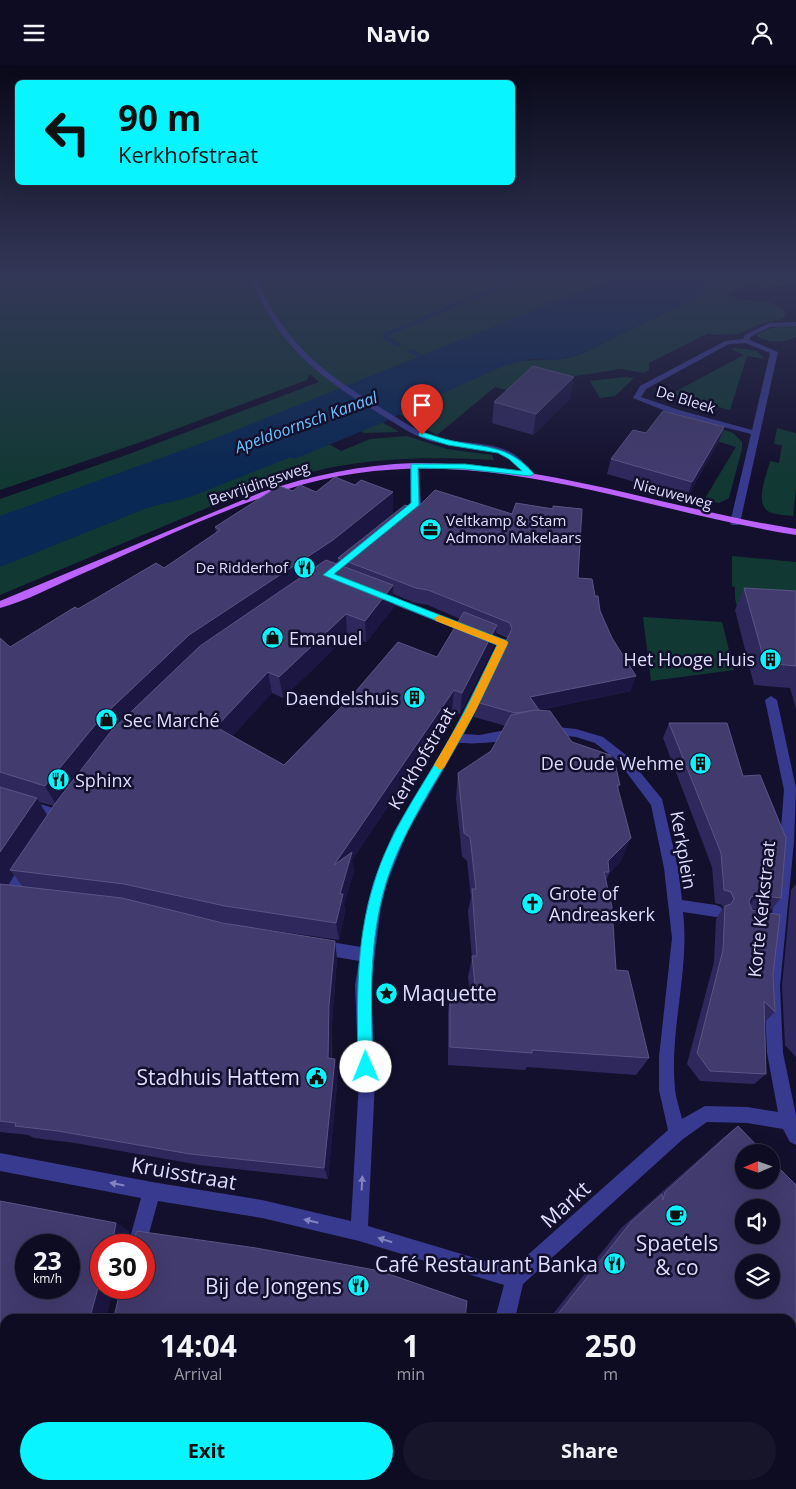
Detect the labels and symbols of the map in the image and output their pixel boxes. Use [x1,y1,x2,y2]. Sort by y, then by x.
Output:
street label: De Bleek [654,380,718,418]
pin [401,384,443,435]
water label: Apeldoornsch Kanaal [231,386,381,458]
street label: Bevrijdingsweg [206,456,312,510]
street label: Nieuweweg [631,473,715,513]
place label: Veltkamp & Stam Admono Makelaars [446,510,582,547]
office icon: Veltkamp & Stam Admono Makelaars [418,517,442,541]
restaurant icon: De Ridderhof [292,555,316,579]
place label: De Ridderhof [196,557,289,577]
shop icon: Emanuel [261,626,285,650]
place label: Emanuel [289,626,362,650]
place label: Het Hooge Huis [624,647,755,671]
building icon: Het Hooge Huis [759,647,783,671]
place label: Daendelshuis [285,686,399,710]
building icon: Daendelshuis [403,686,427,710]
street label: Kerkhofstraat [382,702,460,814]
shop icon: Sec Marché [95,708,119,732]
place label: Sec Marché [123,708,220,732]
place label: De Oude Wehme [541,751,684,775]
building icon: De Oude Wehme [688,751,712,775]
restaurant icon: Sphinx [47,768,71,792]
place label: Sphinx [75,768,133,792]
street label: Kerkplein [665,809,703,891]
street label: Korte Kerkstraat [742,840,780,978]
place label: Grote of Andreaskerk [549,881,655,926]
church icon: Grote of Andreaskerk [521,891,545,915]
place label: Maquette [402,979,497,1007]
place icon: Maquette [374,981,398,1005]
position arrow [339,1040,391,1092]
place label: Stadhuis Hattem [137,1063,300,1091]
public building icon: Stadhuis Hattem [304,1065,328,1089]
north arrow [735,1144,780,1189]
street label: Kruisstraat [129,1150,239,1196]
street label: Markt [534,1174,596,1234]
one-way arrow [358,1175,366,1191]
one-way arrow [110,1180,125,1188]
cafe icon: Spaetels & co [665,1204,689,1228]
one-way arrow [304,1217,319,1225]
place label: Spaetels & co [636,1229,718,1281]
speed limit sign: 30 [90,1234,155,1299]
one-way arrow [377,1235,392,1243]
place label: Café Restaurant Banka [375,1250,598,1278]
restaurant icon: Café Restaurant Banka [602,1252,626,1276]
place label: Bij de Jongens [205,1272,342,1300]
restaurant icon: Bij de Jongens [346,1274,370,1298]

